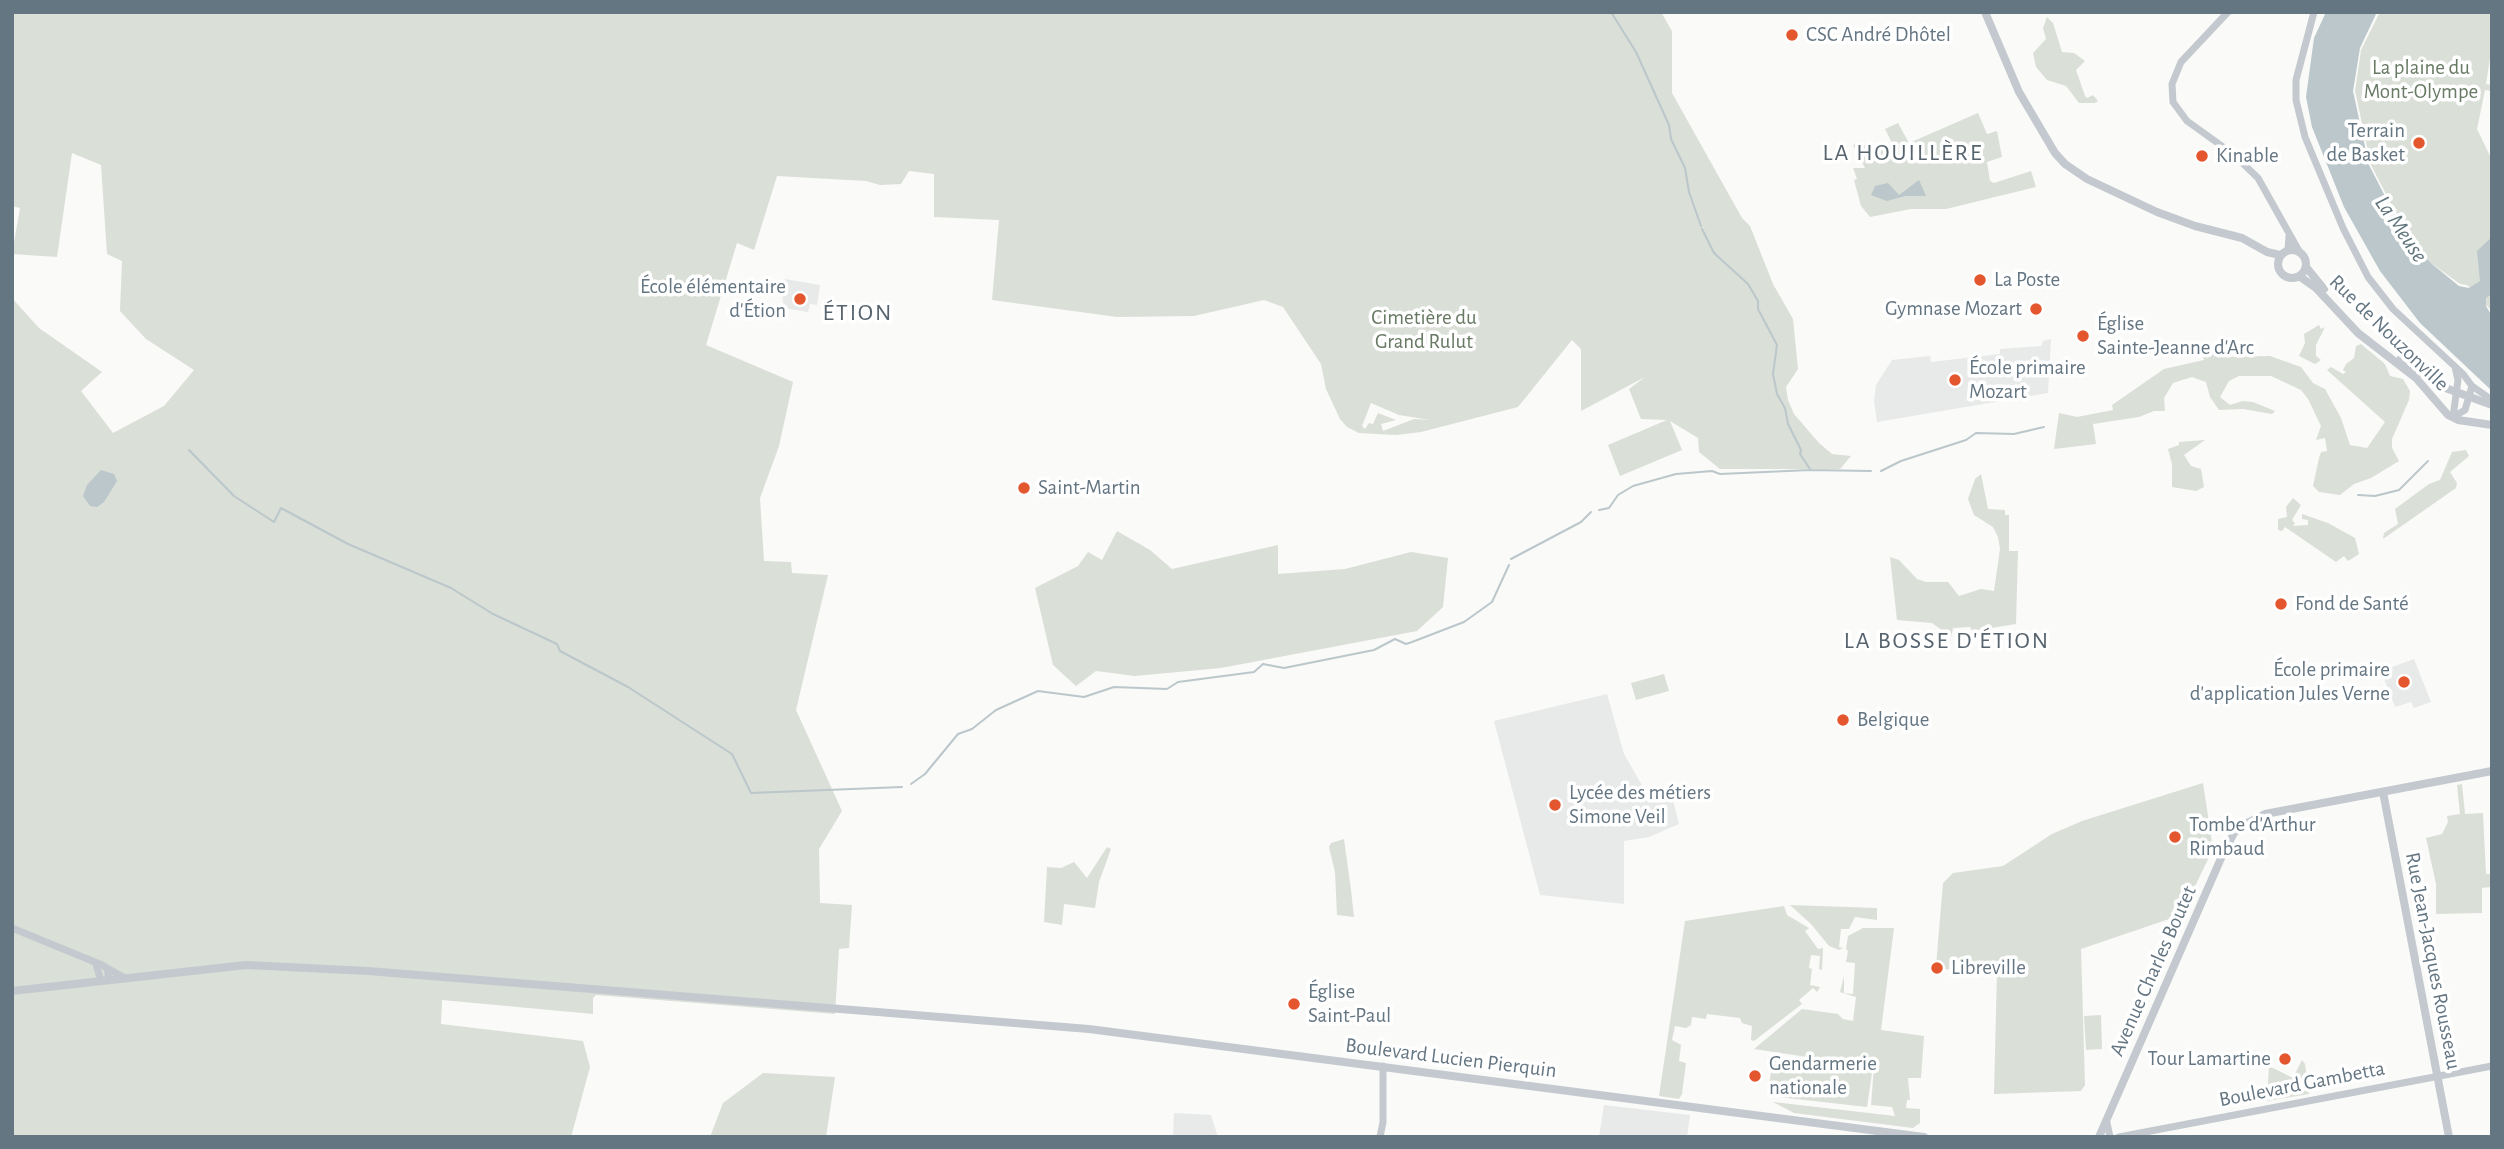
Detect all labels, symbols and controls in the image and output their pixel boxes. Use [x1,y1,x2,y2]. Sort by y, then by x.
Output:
place label: CSC André Dhôtel [1806,22,1951,48]
marker: CSC André Dhôtel [1784,27,1800,43]
park label: La plaine du Mont-Olympe [2364,55,2478,105]
place label: Terrain de Basket [2327,118,2405,168]
marker: Terrain de Basket [2411,135,2427,151]
district label: LA HOUILLÈRE [1824,139,1982,167]
place label: Kinable [2216,143,2279,169]
marker: Kinable [2194,148,2210,164]
water label: La Meuse [2369,190,2433,268]
place label: La Poste [1994,267,2060,293]
street label: Rue de Nouzonville [2324,269,2454,397]
marker: La Poste [1972,272,1988,288]
place label: École élémentaire d'Étion [640,274,786,324]
marker: École élémentaire d'Étion [792,291,808,307]
place label: Gymnase Mozart [1885,296,2022,322]
district label: ÉTION [823,299,893,327]
marker: Gymnase Mozart [2028,301,2044,317]
park label: Cimetière du Grand Rulut [1371,305,1477,355]
place label: Église Sainte-Jeanne d'Arc [2097,311,2254,361]
marker: Église Sainte-Jeanne d'Arc [2075,328,2091,344]
place label: École primaire Mozart [1969,355,2086,405]
marker: École primaire Mozart [1947,372,1963,388]
place label: Saint-Martin [1038,475,1141,501]
marker: Saint-Martin [1016,480,1032,496]
place label: Fond de Santé [2295,591,2409,617]
marker: Fond de Santé [2273,596,2289,612]
district label: LA BOSSE D'ÉTION [1846,627,2048,655]
place label: École primaire d'application Jules Verne [2190,657,2390,707]
marker: École primaire d'application Jules Verne [2396,674,2412,690]
place label: Belgique [1857,707,1929,733]
marker: Belgique [1835,712,1851,728]
place label: Lycée des métiers Simone Veil [1569,780,1711,830]
marker: Lycée des métiers Simone Veil [1547,797,1563,813]
place label: Tombe d'Arthur Rimbaud [2189,812,2315,862]
marker: Tombe d'Arthur Rimbaud [2167,829,2183,845]
street label: Rue Jean-Jacques Rousseau [2400,850,2466,1072]
street label: Avenue Charles Boutet [2104,882,2202,1060]
place label: Libreville [1951,955,2026,981]
marker: Libreville [1929,960,1945,976]
place label: Église Saint-Paul [1308,979,1391,1029]
marker: Église Saint-Paul [1286,996,1302,1012]
street label: Boulevard Lucien Pierquin [1344,1033,1558,1083]
place label: Tour Lamartine [2147,1046,2271,1072]
place label: Gendarmerie nationale [1769,1051,1877,1101]
marker: Tour Lamartine [2277,1051,2293,1067]
street label: Boulevard Gambetta [2217,1056,2387,1112]
marker: Gendarmerie nationale [1747,1068,1763,1084]

